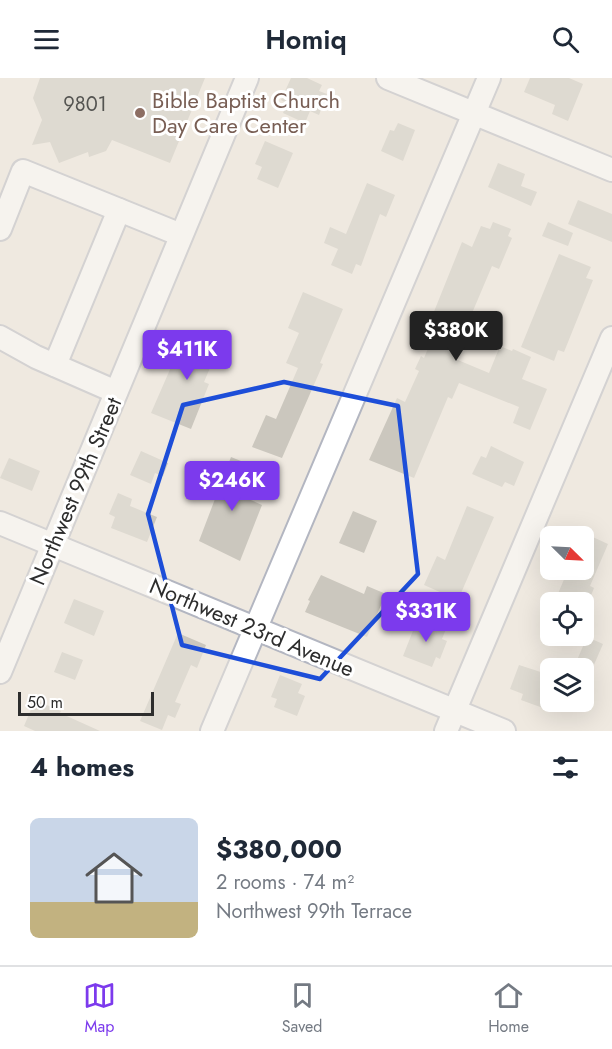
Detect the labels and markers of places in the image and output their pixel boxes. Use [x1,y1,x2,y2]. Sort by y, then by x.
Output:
place label: Bible Baptist Church Day Care Center [152,84,340,141]
marker: Bible Baptist Church Day Care Center [133,106,147,120]
pin: $380K [414,311,498,362]
pin: $411K [145,330,229,381]
pin: $246K [190,461,274,512]
pin: $331K [384,592,468,643]

